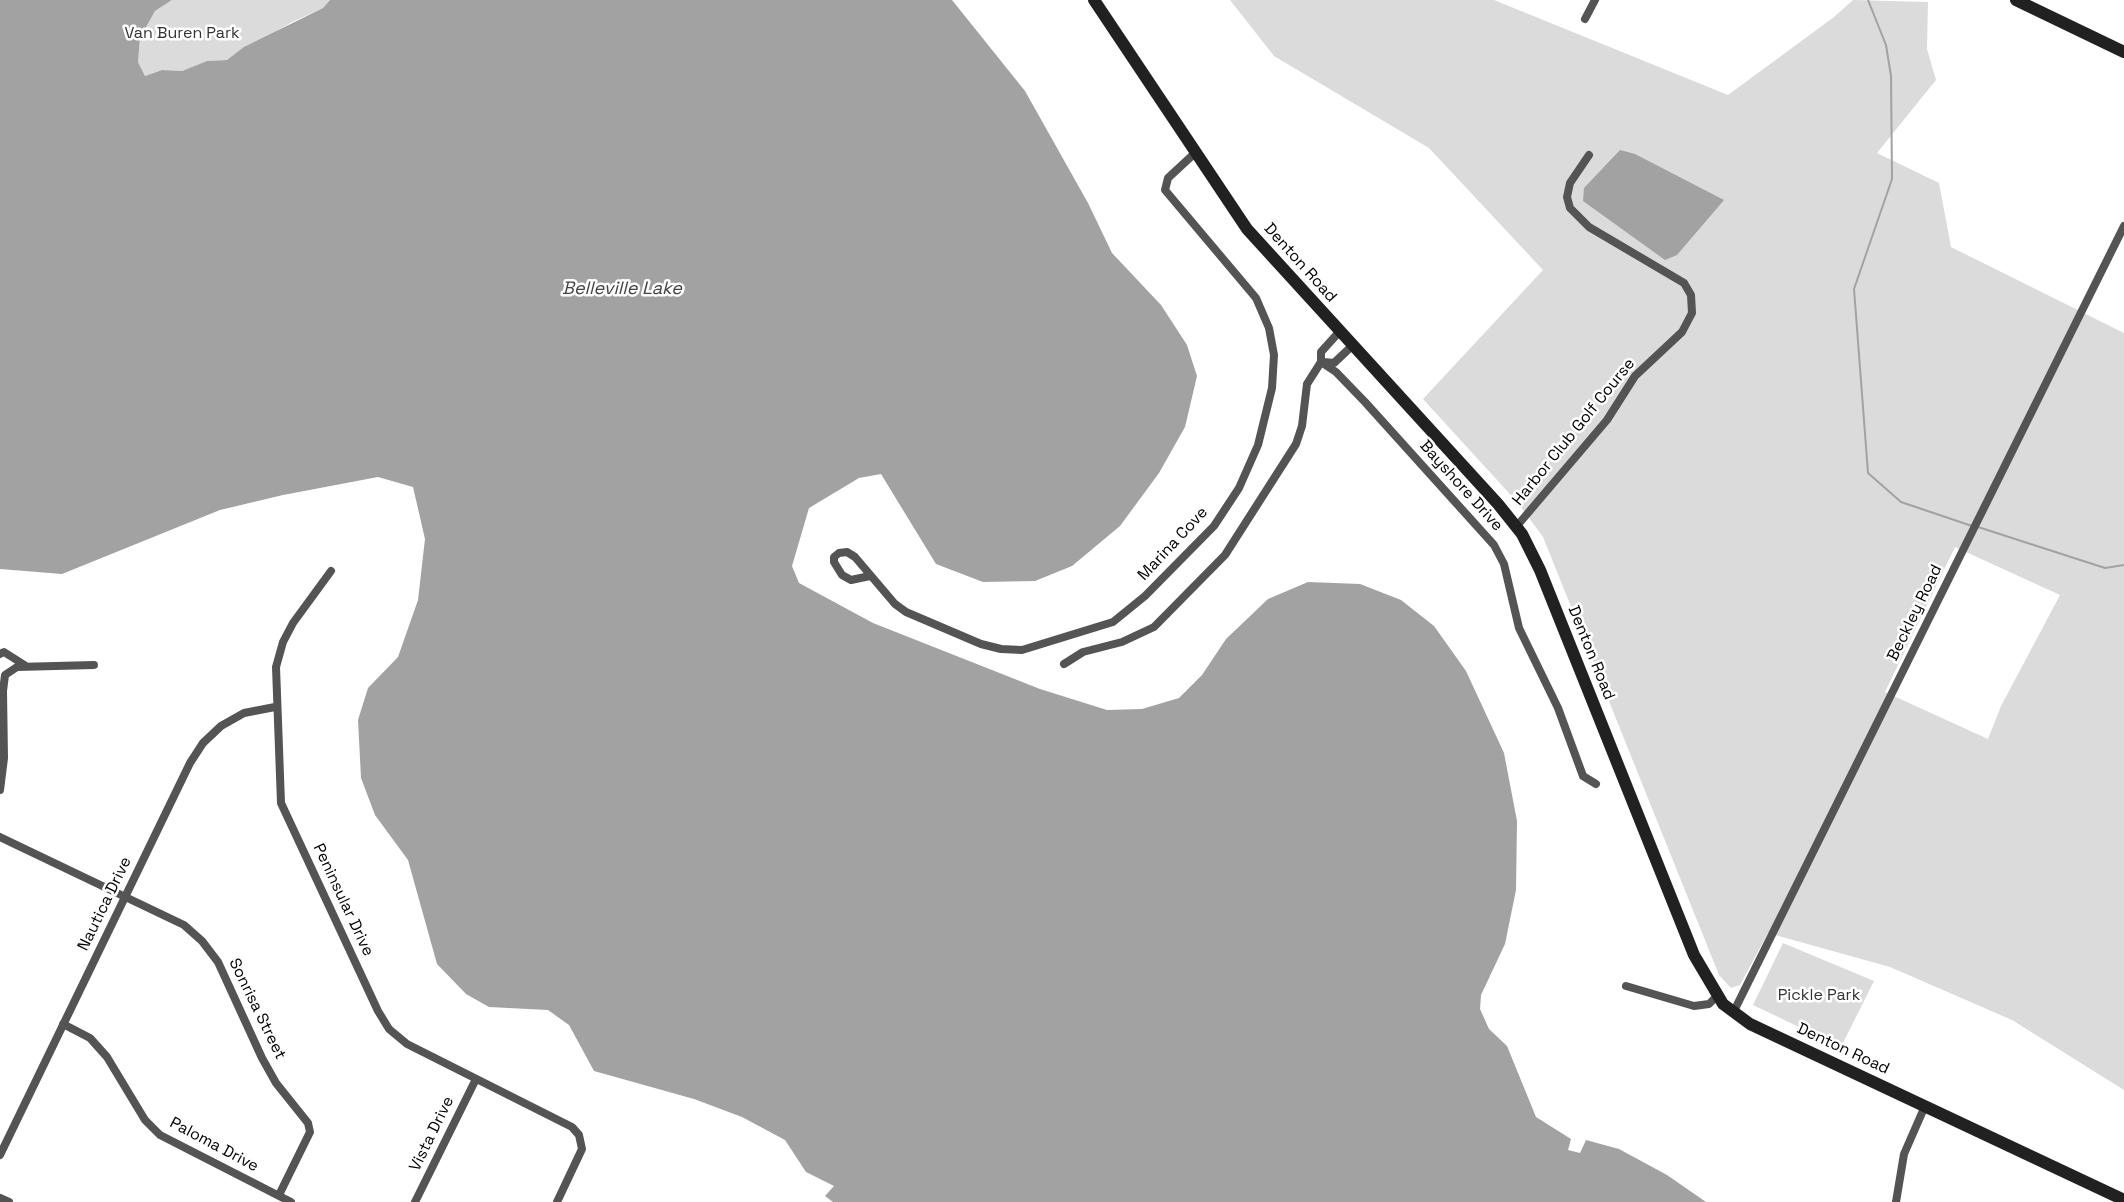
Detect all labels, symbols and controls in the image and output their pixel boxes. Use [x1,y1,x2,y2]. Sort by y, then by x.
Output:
park label: Van Buren Park [124,24,240,44]
street label: Denton Road [1259,219,1341,307]
water label: Belleville Lake [562,278,682,300]
street label: Harbor Club Golf Course [1509,355,1639,509]
street label: Bayshore Drive [1415,437,1507,535]
street label: Marina Cove [1134,503,1212,585]
street label: Beckley Road [1883,562,1947,664]
street label: Denton Road [1563,603,1619,703]
street label: Peninsular Drive [308,841,378,959]
street label: Nautica Drive [74,854,136,954]
street label: Sonrisa Street [224,955,290,1063]
park label: Pickle Park [1778,986,1860,1006]
street label: Denton Road [1794,1019,1892,1079]
street label: Vista Drive [406,1093,458,1175]
street label: Paloma Drive [166,1114,262,1176]

